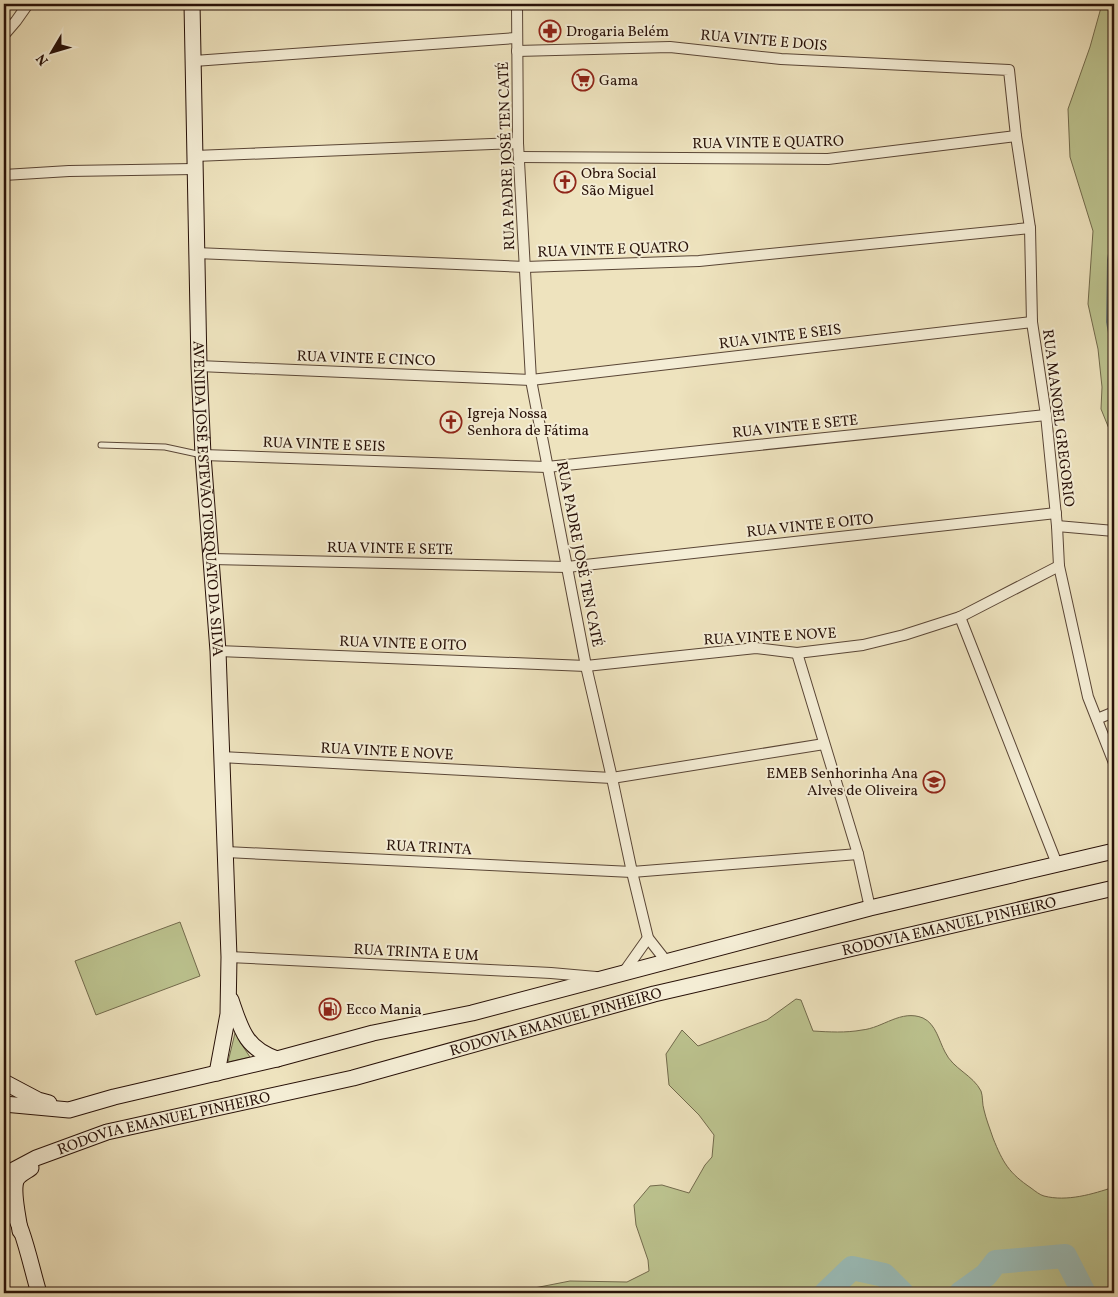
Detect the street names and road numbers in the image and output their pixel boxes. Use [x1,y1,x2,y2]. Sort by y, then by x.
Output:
street label: RUA VINTE E DOIS [699,25,828,58]
street label: RUA PADRE JOSÉ TEN CATÉ [494,61,521,251]
street label: RUA VINTE E QUATRO [692,132,844,155]
street label: RUA VINTE E QUATRO [537,237,689,264]
street label: RUA VINTE E SEIS [718,320,842,355]
street label: RUA MANOEL GREGORIO [1036,328,1079,508]
street label: AVENIDA JOSÉ ESTEVÃO TORQUATO DA SILVA [187,340,227,657]
street label: RUA VINTE E CINCO [296,347,436,372]
street label: RUA VINTE E SETE [731,410,859,445]
street label: RUA VINTE E SEIS [262,433,386,458]
street label: RUA PADRE JOSÉ TEN CATÉ [550,460,607,649]
street label: RUA VINTE E OITO [746,509,875,544]
street label: RUA VINTE E SETE [327,538,453,561]
street label: RUA VINTE E NOVE [703,624,837,651]
street label: RUA VINTE E OITO [339,632,467,657]
street label: RUA VINTE E NOVE [320,739,454,766]
street label: RUA TRINTA [385,836,473,861]
street label: RODOVIA EMANUEL PINHEIRO [840,893,1059,962]
street label: RUA TRINTA E UM [353,940,479,967]
street label: RODOVIA EMANUEL PINHEIRO [447,984,664,1063]
street label: RODOVIA EMANUEL PINHEIRO [55,1087,273,1161]

